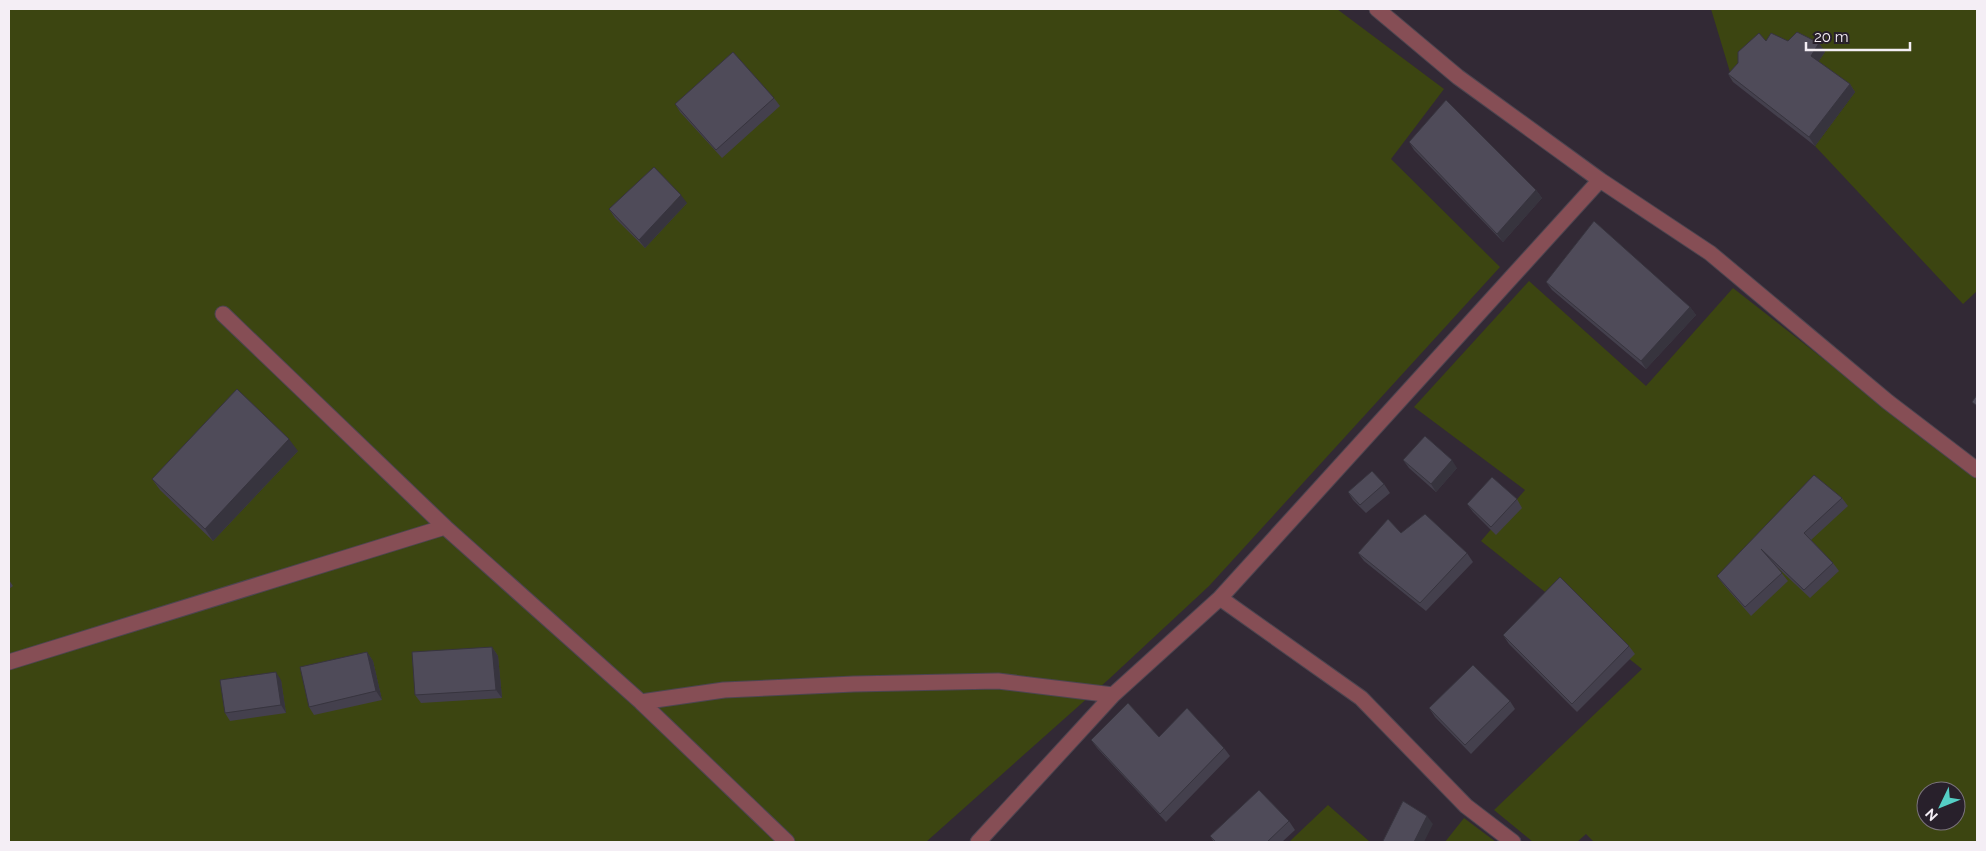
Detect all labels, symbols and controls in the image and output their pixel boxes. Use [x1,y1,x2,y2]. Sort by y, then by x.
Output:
scale bar [1806,20,1910,52]
text: 20 m [1814,28,1849,46]
north arrow [1916,781,1966,831]
text: N [1922,806,1941,824]

